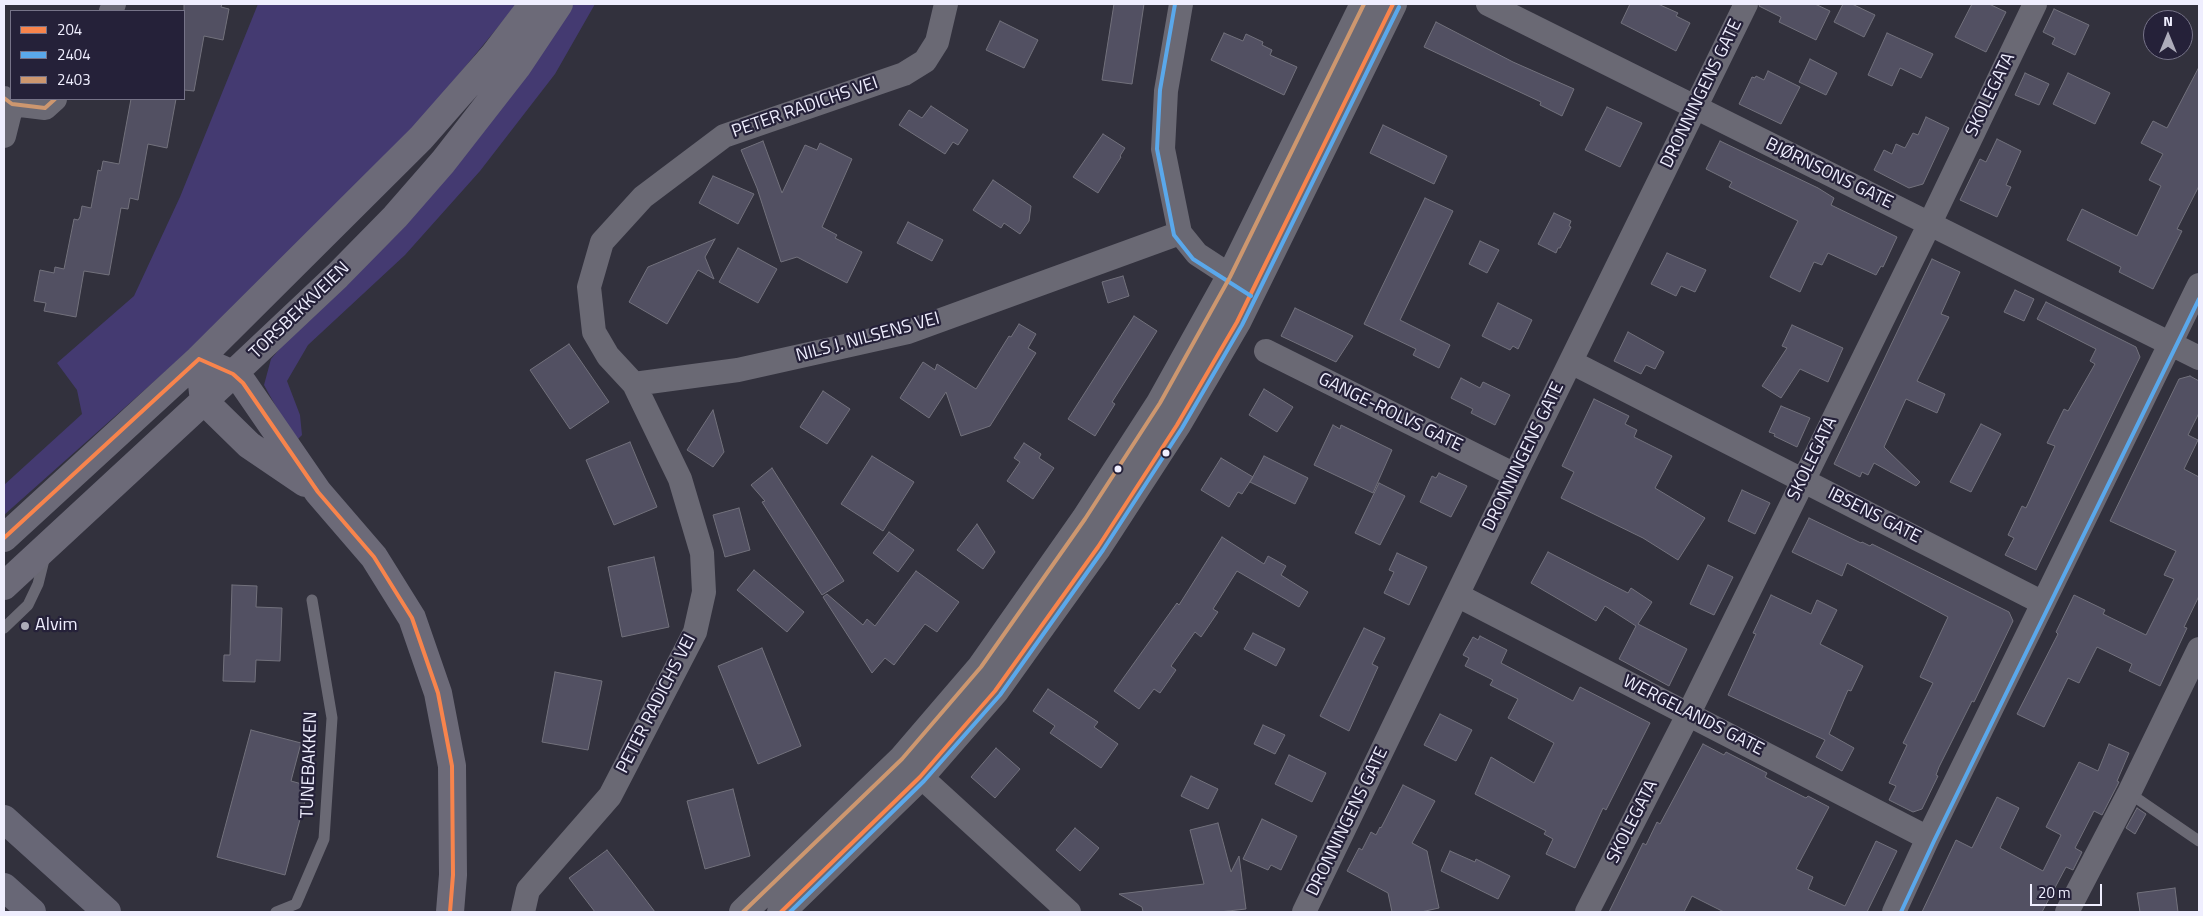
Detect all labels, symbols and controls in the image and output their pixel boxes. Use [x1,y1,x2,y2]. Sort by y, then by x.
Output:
legend [10,10,185,100]
north arrow [2143,10,2193,60]
text: N [2163,10,2173,31]
street label: DRONNINGENS GATE [1657,16,1747,172]
text: 204 [57,18,82,41]
text: 2404 [57,43,91,66]
street label: SKOLEGATA [1961,50,2021,140]
text: 2403 [57,68,91,91]
street label: PETER RADICHS VEI [729,73,881,143]
street label: BJØRNSONS GATE [1762,134,1896,214]
street label: TORSBEKKVEIEN [246,258,354,364]
street label: NILS J. NILSENS VEI [794,308,942,368]
street label: GANGE-ROLVS GATE [1314,369,1466,457]
street label: DRONNINGENS GATE [1479,379,1569,535]
street label: SKOLEGATA [1783,414,1843,504]
unlabelled marker [1161,448,1171,458]
unlabelled marker [1113,464,1123,474]
street label: IBSENS GATE [1824,483,1924,549]
place label: Alvim [35,615,78,637]
marker: Alvim [19,620,31,632]
street label: PETER RADICHS VEI [613,631,701,777]
street label: WERGELANDS GATE [1619,671,1767,761]
street label: TUNEBAKKEN [297,711,323,819]
street label: DRONNINGENS GATE [1303,744,1393,900]
street label: SKOLEGATA [1603,777,1663,867]
scale bar [2033,874,2106,906]
text: 20 m [2038,881,2071,904]

